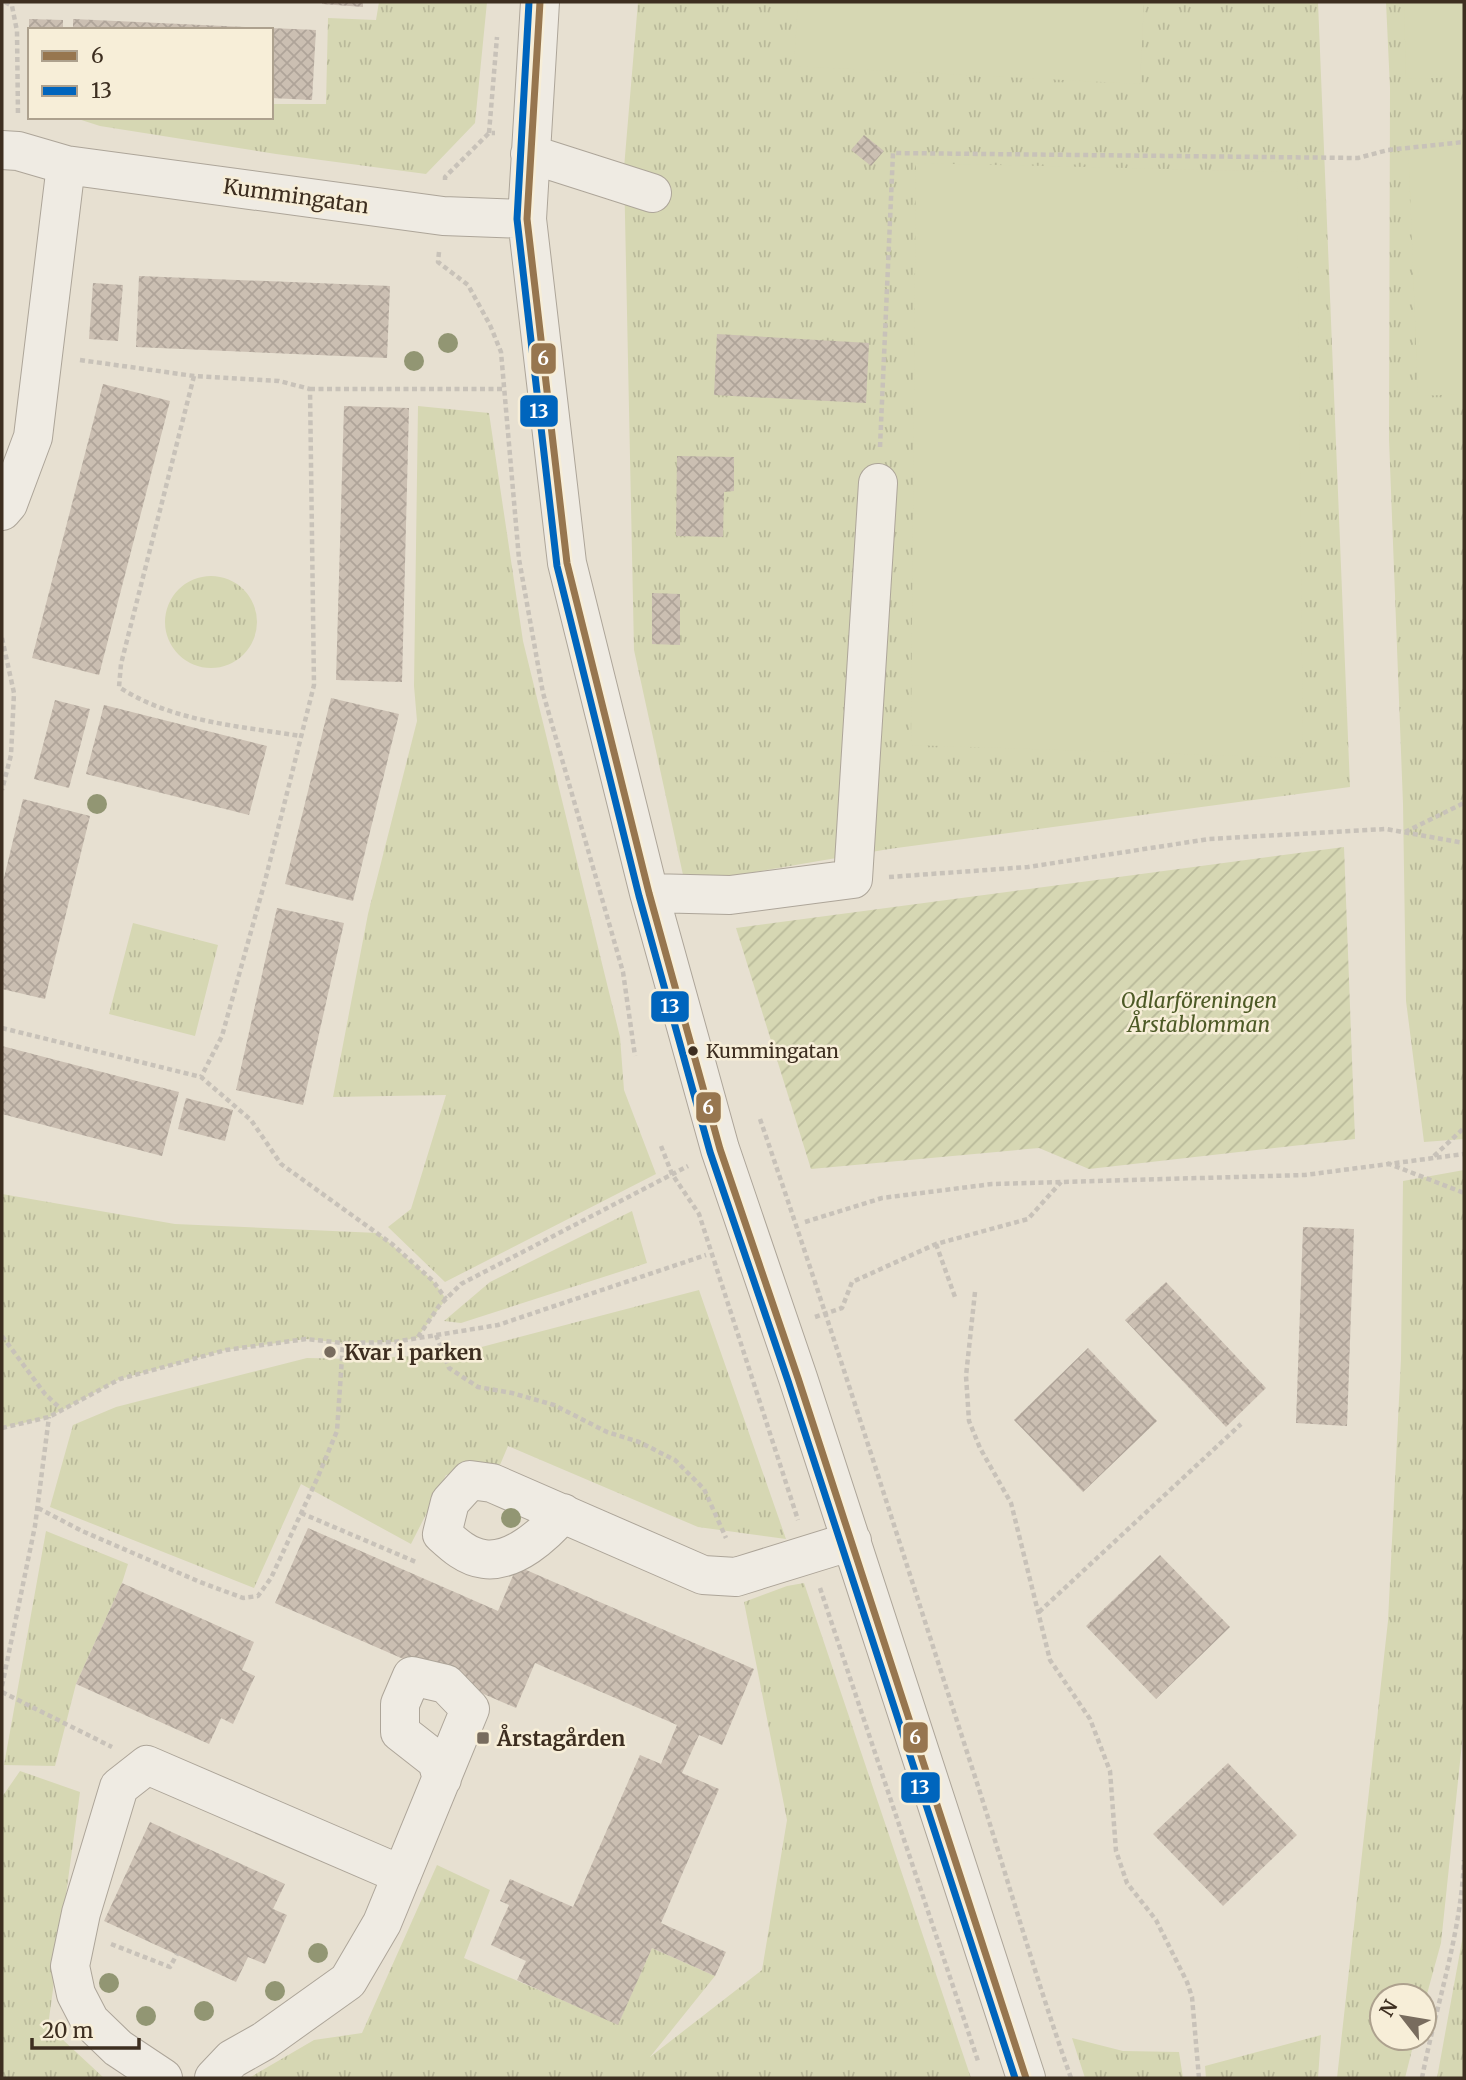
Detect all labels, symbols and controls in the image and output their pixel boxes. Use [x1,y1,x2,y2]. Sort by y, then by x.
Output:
legend [28,28,273,119]
text: 6 [91,42,104,69]
text: 13 [91,77,112,104]
street label: Kummingatan [221,172,371,220]
line badge: 6 [530,342,557,375]
text: 6 [537,346,549,370]
line badge: 13 [519,394,559,428]
text: 13 [529,399,549,423]
park label: Odlarföreningen Årstablomman [1121,987,1277,1038]
line badge: 13 [650,990,690,1023]
text: 13 [660,994,680,1018]
place label: Kummingatan [706,1039,839,1063]
marker: Kummingatan [686,1044,700,1058]
line badge: 6 [695,1091,722,1124]
text: 6 [702,1095,714,1119]
place label: Kvar i parken [344,1339,482,1366]
marker: Kvar i parken [322,1344,338,1360]
line badge: 6 [902,1721,929,1754]
place label: Årstagården [496,1723,625,1752]
text: 6 [909,1725,921,1749]
marker: Årstagården [475,1730,491,1746]
line badge: 13 [900,1771,941,1804]
text: 13 [910,1775,930,1799]
north arrow [1368,1982,1438,2052]
text: N [1374,1996,1403,2021]
scale bar [32,2007,138,2050]
text: 20 m [42,2017,94,2044]

